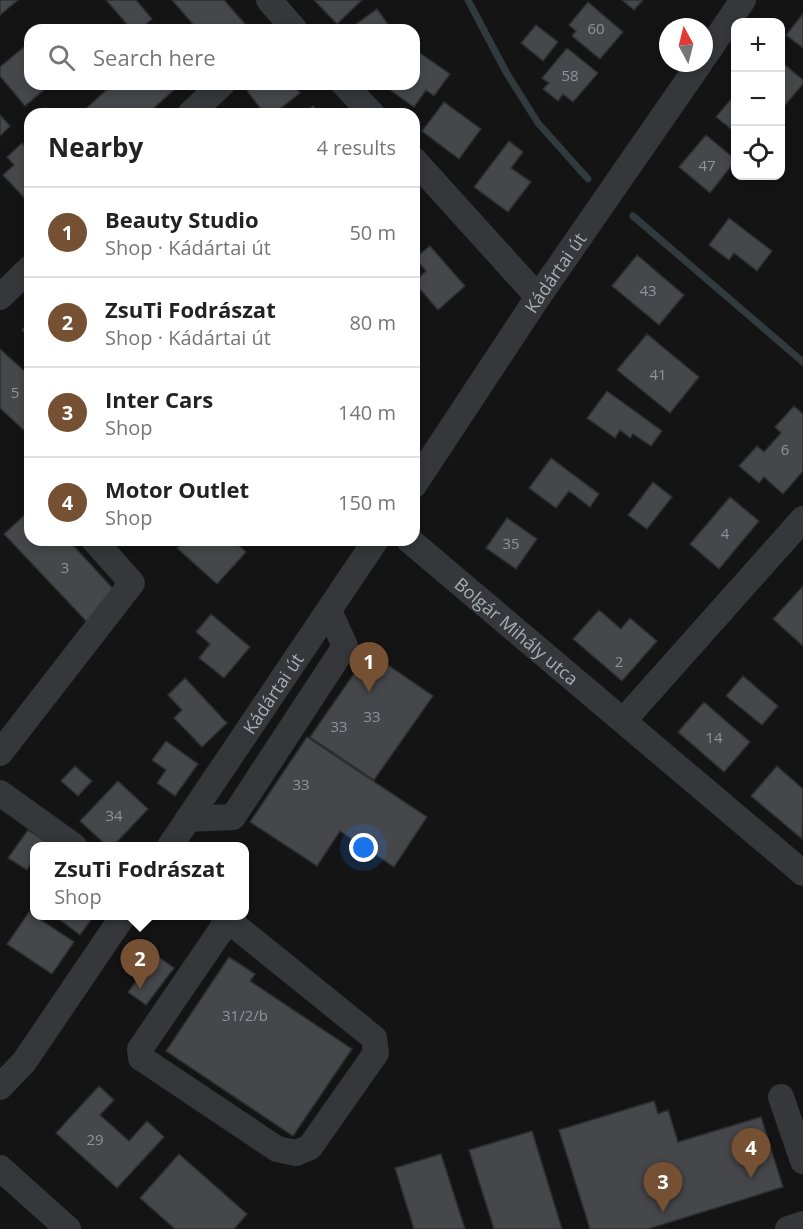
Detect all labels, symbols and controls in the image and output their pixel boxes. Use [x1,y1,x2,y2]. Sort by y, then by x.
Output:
house number: 60 [587,18,605,38]
north arrow [659,18,713,72]
map controls [731,18,785,180]
button: + [731,18,785,72]
search box [24,24,420,90]
icon: search [45,41,78,74]
text: Search here [93,42,216,72]
house number: 58 [561,65,579,85]
button: − [731,72,785,126]
button: locate [731,126,785,180]
text: Nearby [48,129,143,165]
text: 4 results [316,134,396,161]
house number: 47 [698,155,716,175]
text: Beauty Studio [105,204,259,234]
text: 1 [62,219,73,246]
text: 50 m [349,219,396,246]
street label: Kádártai út [519,228,591,317]
text: Shop · Kádártai út [105,234,271,261]
house number: 43 [639,280,657,300]
text: ZsuTi Fodrászat [105,294,276,324]
text: 2 [62,309,73,336]
text: 80 m [349,309,396,336]
text: Shop · Kádártai út [105,324,271,351]
house number: 41 [649,364,667,384]
house number: 5 [11,382,19,402]
text: Inter Cars [105,384,213,414]
text: 3 [62,399,73,426]
text: 140 m [338,399,396,426]
text: Shop [105,414,153,441]
house number: 6 [781,439,789,459]
text: Motor Outlet [105,474,249,504]
text: 4 [62,489,73,516]
text: 150 m [338,489,396,516]
text: Shop [105,504,153,531]
house number: 4 [721,523,730,543]
house number: 35 [502,533,520,553]
house number: 3 [61,557,69,577]
street label: Bolgár Mihály utca [450,572,584,690]
pin: 1 [350,642,388,692]
street label: Kádártai út [237,648,309,738]
house number: 2 [615,651,623,671]
house number: 33 [363,706,381,726]
house number: 33 [330,716,348,736]
house number: 14 [705,727,723,747]
house number: 33 [292,774,310,794]
house number: 34 [105,805,123,825]
your location [349,833,378,862]
popup [30,842,249,920]
text: ZsuTi Fodrászat [54,853,225,883]
text: Shop [54,883,102,910]
pin: 2 [120,940,160,989]
house number: 31/2/b [222,1005,268,1025]
pin: 4 [732,1128,771,1178]
house number: 29 [86,1129,104,1149]
pin: 3 [644,1162,682,1212]

